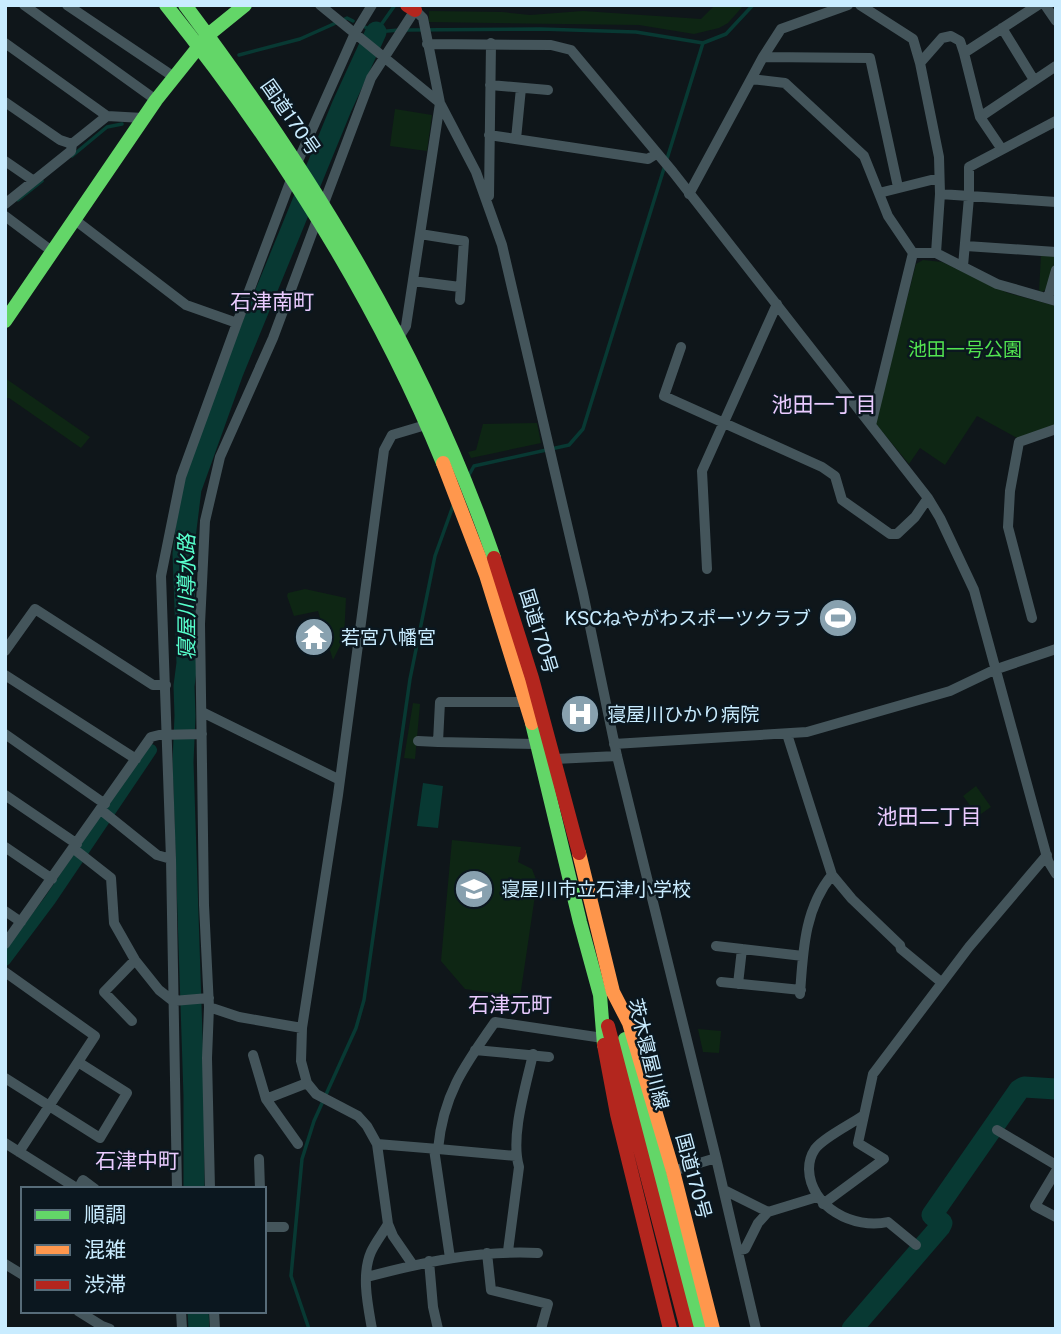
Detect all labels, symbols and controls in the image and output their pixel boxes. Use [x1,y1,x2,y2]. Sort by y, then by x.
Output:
street label: 国道170号 [257,75,325,159]
district label: 石津南町 [230,289,314,314]
park label: 池田一号公園 [908,338,1022,360]
district label: 池田一丁目 [772,392,877,417]
water label: 寝屋川導水路 [174,532,199,660]
street label: 国道170号 [516,586,562,676]
sports icon: KSCねやがわスポーツクラブ [817,597,859,639]
place label: KSCねやがわスポーツクラブ [564,607,811,629]
temple icon: 若宮八幡宮 [293,616,335,658]
place label: 若宮八幡宮 [341,626,436,648]
hospital icon: 寝屋川ひかり病院 [559,693,601,735]
place label: 寝屋川ひかり病院 [607,703,759,725]
district label: 池田二丁目 [877,804,982,829]
school or university icon: 寝屋川市立石津小学校 [453,868,495,910]
place label: 寝屋川市立石津小学校 [501,878,691,900]
district label: 石津元町 [468,992,552,1017]
street label: 茨木寝屋川線 [625,996,673,1112]
street label: 国道170号 [672,1131,716,1221]
district label: 石津中町 [95,1148,179,1173]
legend [21,1187,266,1313]
text: 順調 [84,1202,126,1227]
text: 混雑 [84,1237,126,1262]
text: 渋滞 [84,1272,126,1297]

